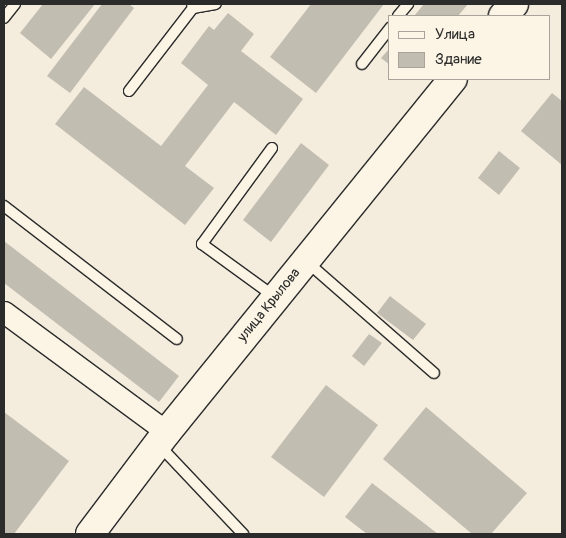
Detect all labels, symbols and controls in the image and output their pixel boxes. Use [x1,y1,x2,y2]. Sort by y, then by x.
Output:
legend [388,15,551,80]
text: Улица [435,25,475,44]
text: Здание [435,50,482,69]
street label: улица Крылова [234,265,304,345]

